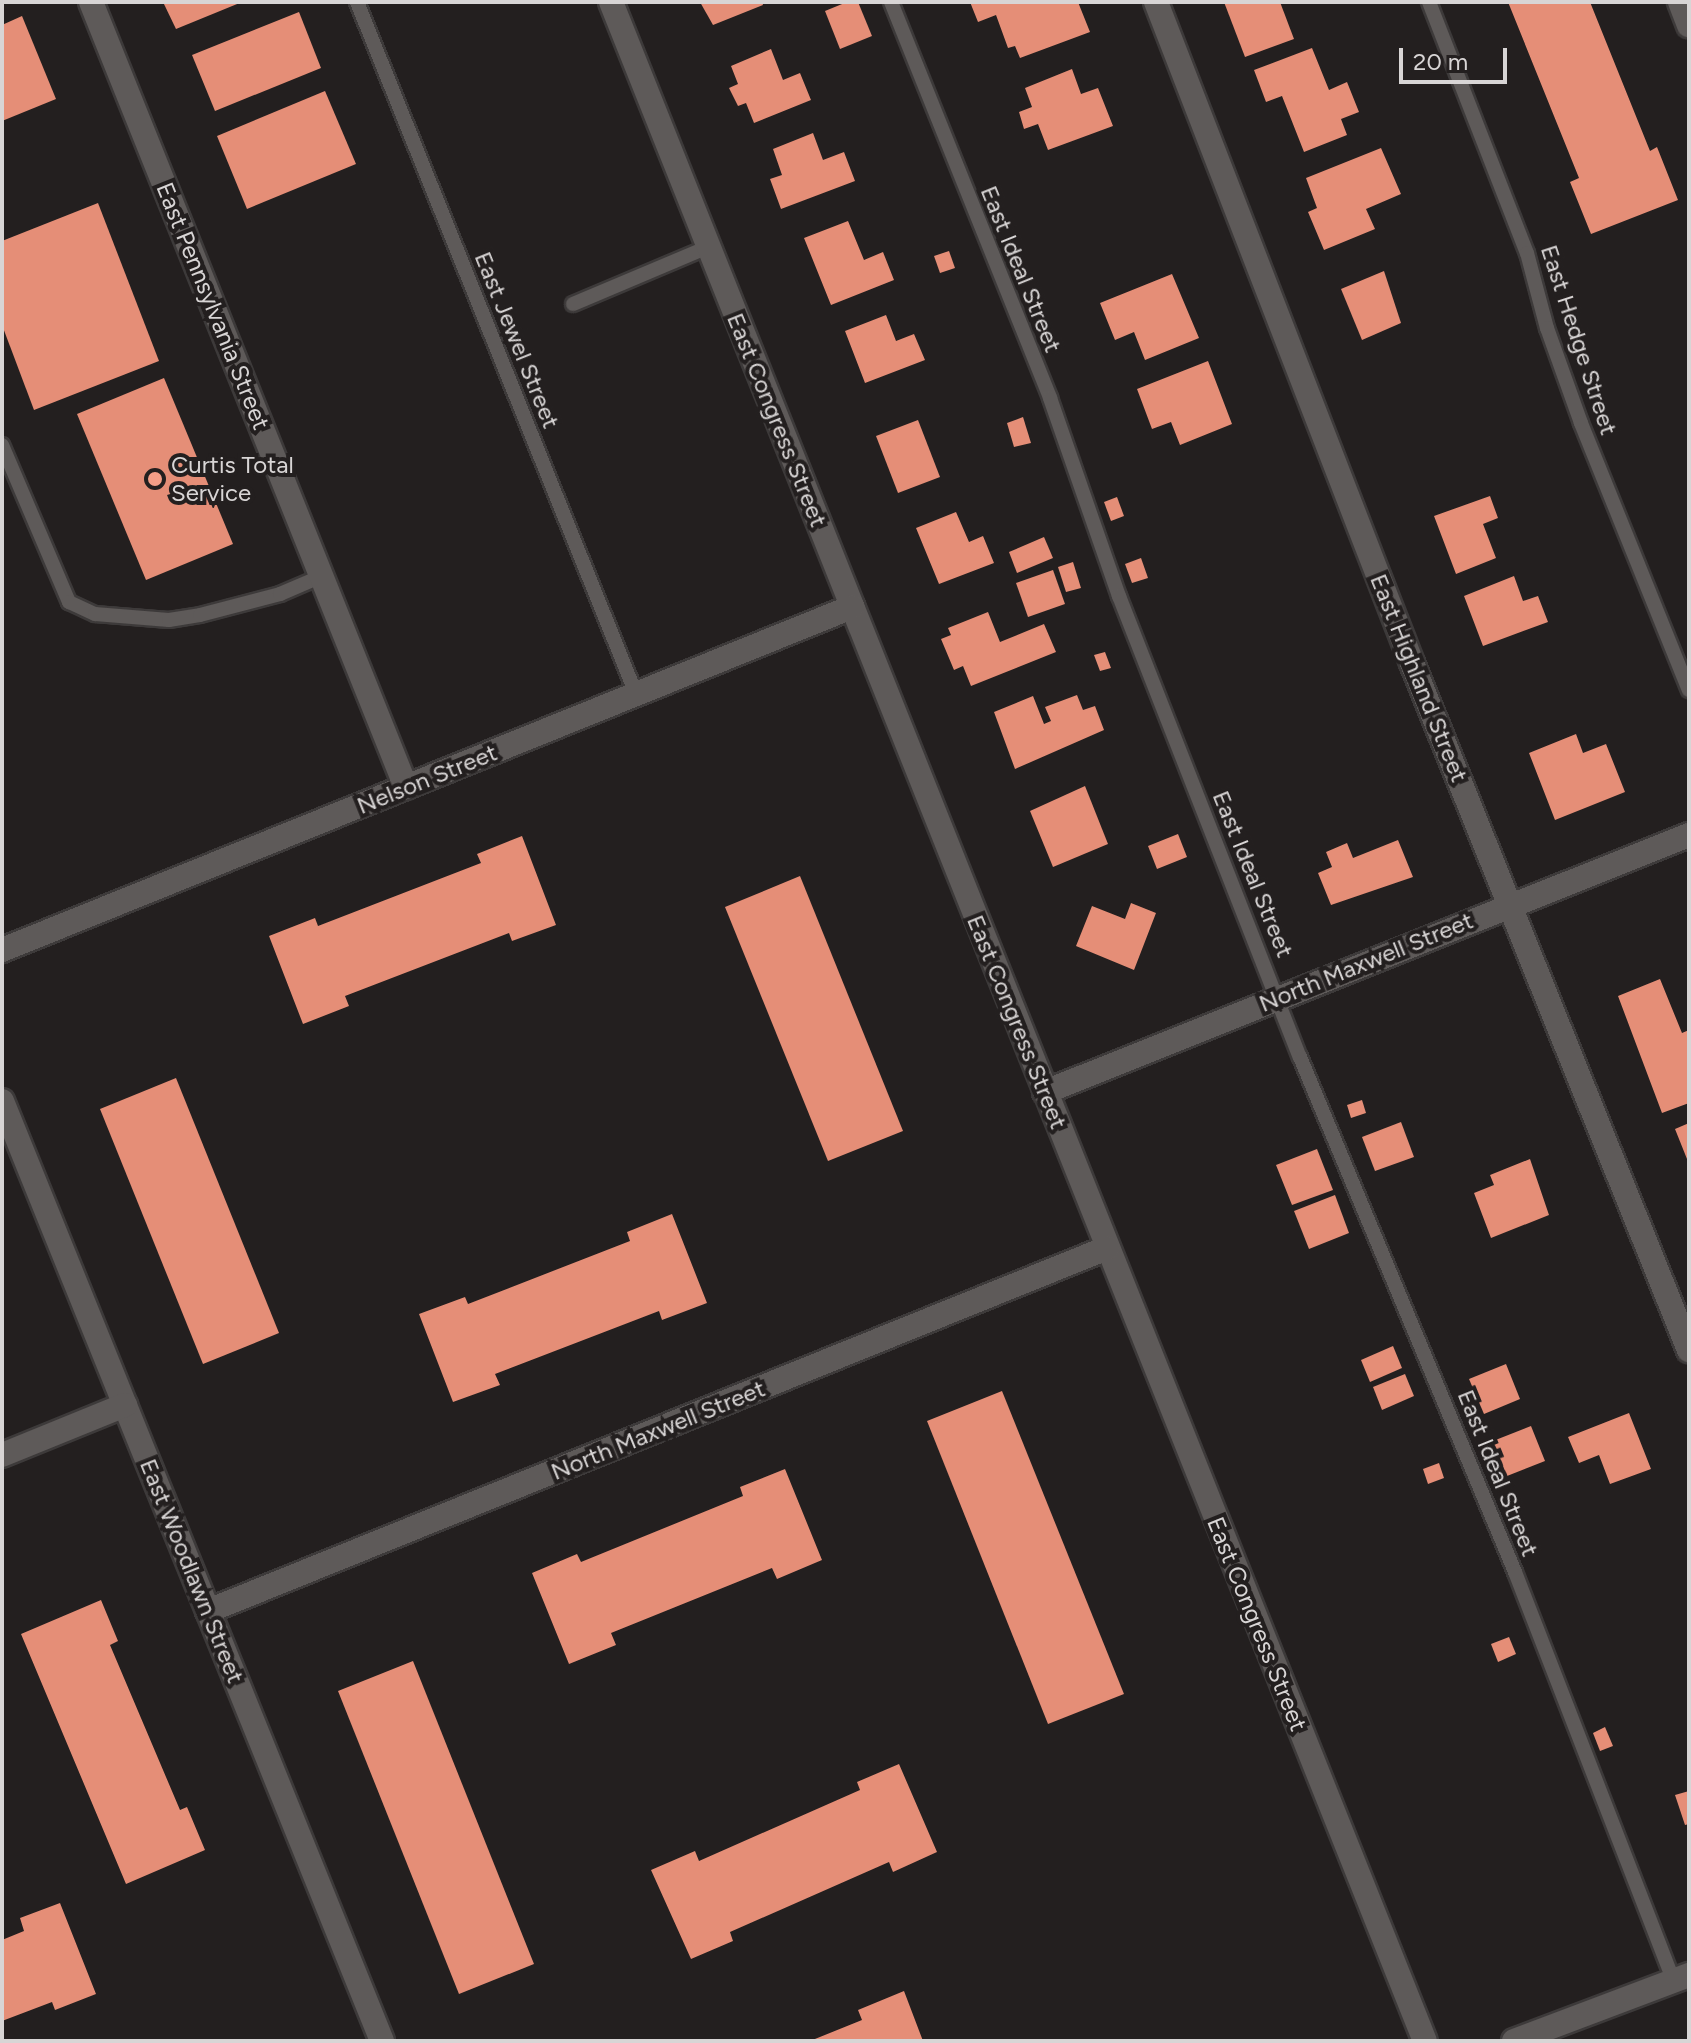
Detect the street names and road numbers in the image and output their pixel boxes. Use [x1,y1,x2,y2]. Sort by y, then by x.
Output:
street label: East Pennsylvania Street [150,178,276,434]
street label: East Ideal Street [975,182,1067,356]
street label: East Hedge Street [1535,241,1623,439]
street label: East Jewel Street [468,248,566,432]
street label: East Congress Street [721,309,833,531]
street label: East Highland Street [1364,570,1474,786]
street label: Nelson Street [353,738,501,820]
street label: East Ideal Street [1207,787,1299,961]
street label: North Maxwell Street [1255,906,1477,1018]
street label: East Congress Street [961,911,1073,1133]
street label: North Maxwell Street [547,1374,769,1486]
street label: East Ideal Street [1452,1386,1544,1560]
street label: East Woodlawn Street [134,1455,250,1687]
street label: East Congress Street [1201,1513,1313,1735]

